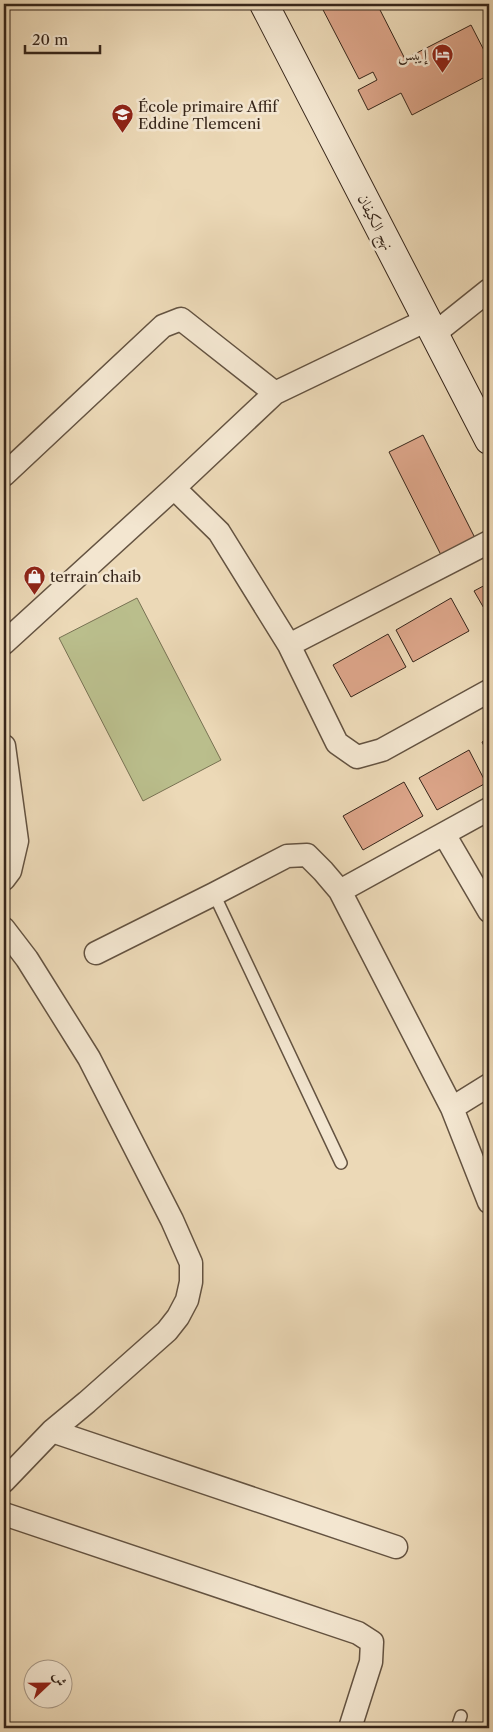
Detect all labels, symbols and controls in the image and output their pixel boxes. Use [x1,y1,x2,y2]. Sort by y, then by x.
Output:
scale bar [25,22,100,54]
text: 20 m [32,30,68,49]
hotel icon: إيبس [431,42,455,73]
place label: إيبس [398,45,429,65]
place label: École primaire Affif Eddine Tlemceni [138,97,279,133]
school or university icon: École primaire Affif Eddine Tlemceni [110,103,134,134]
street label: نهج الكيفان [349,191,398,255]
shop icon: terrain chaib [22,564,46,595]
place label: terrain chaib [50,567,141,586]
north arrow [22,1660,72,1710]
text: ش [49,1669,71,1689]

